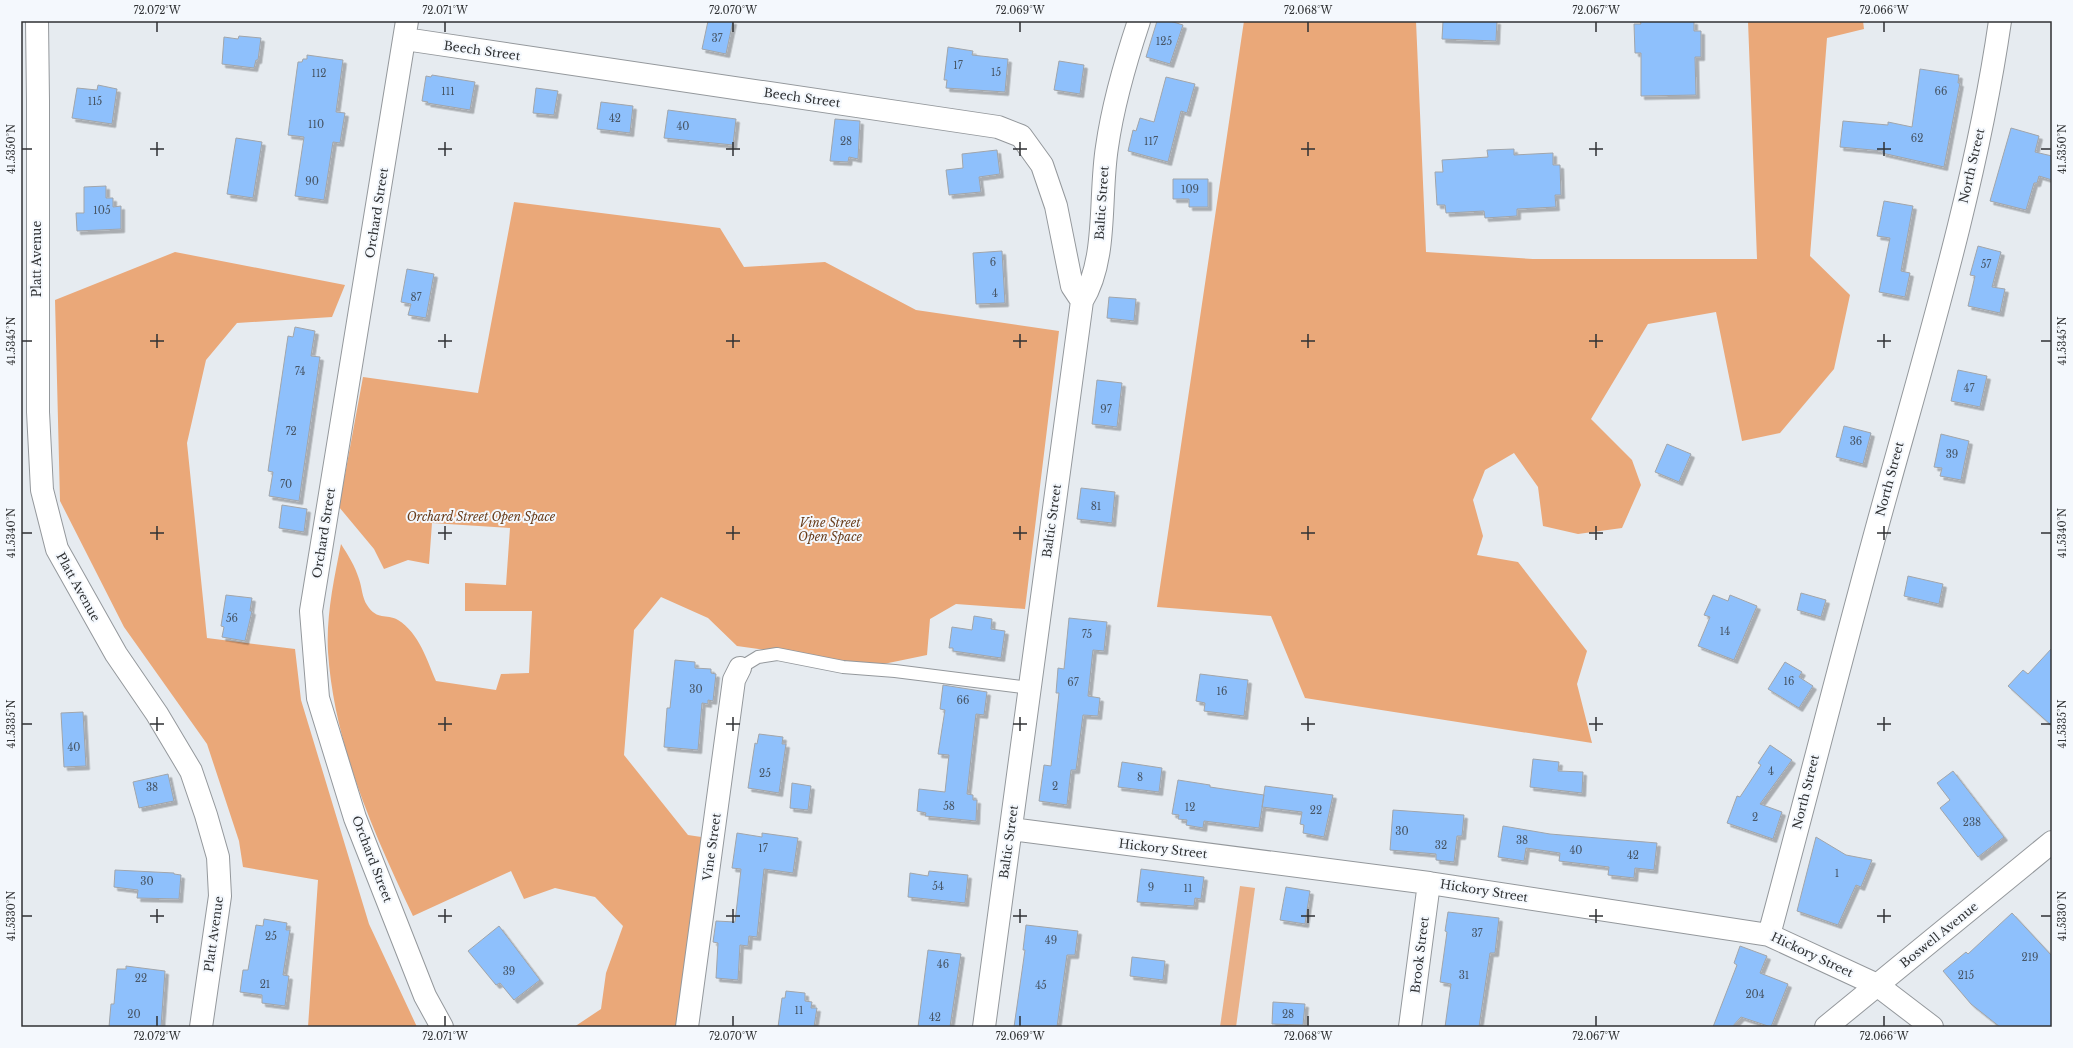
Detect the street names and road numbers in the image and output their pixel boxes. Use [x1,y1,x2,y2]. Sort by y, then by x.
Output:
street label: Beech Street [443,38,522,63]
street label: Beech Street [763,85,842,110]
street label: North Street [1956,127,1988,205]
street label: Baltic Street [1091,165,1112,241]
street label: Orchard Street [362,166,391,259]
street label: Platt Avenue [29,221,44,297]
street label: North Street [1872,440,1907,518]
street label: Baltic Street [1039,483,1064,559]
street label: Orchard Street [309,486,338,579]
street label: Platt Avenue [53,550,104,624]
street label: North Street [1789,753,1822,831]
street label: Baltic Street [996,804,1021,880]
street label: Vine Street [699,812,724,883]
street label: Orchard Street [349,813,396,905]
street label: Hickory Street [1118,836,1209,861]
street label: Hickory Street [1439,876,1530,905]
street label: Platt Avenue [201,895,226,973]
street label: Boswell Avenue [1897,899,1981,971]
street label: Brook Street [1407,915,1432,994]
street label: Hickory Street [1769,929,1856,980]

